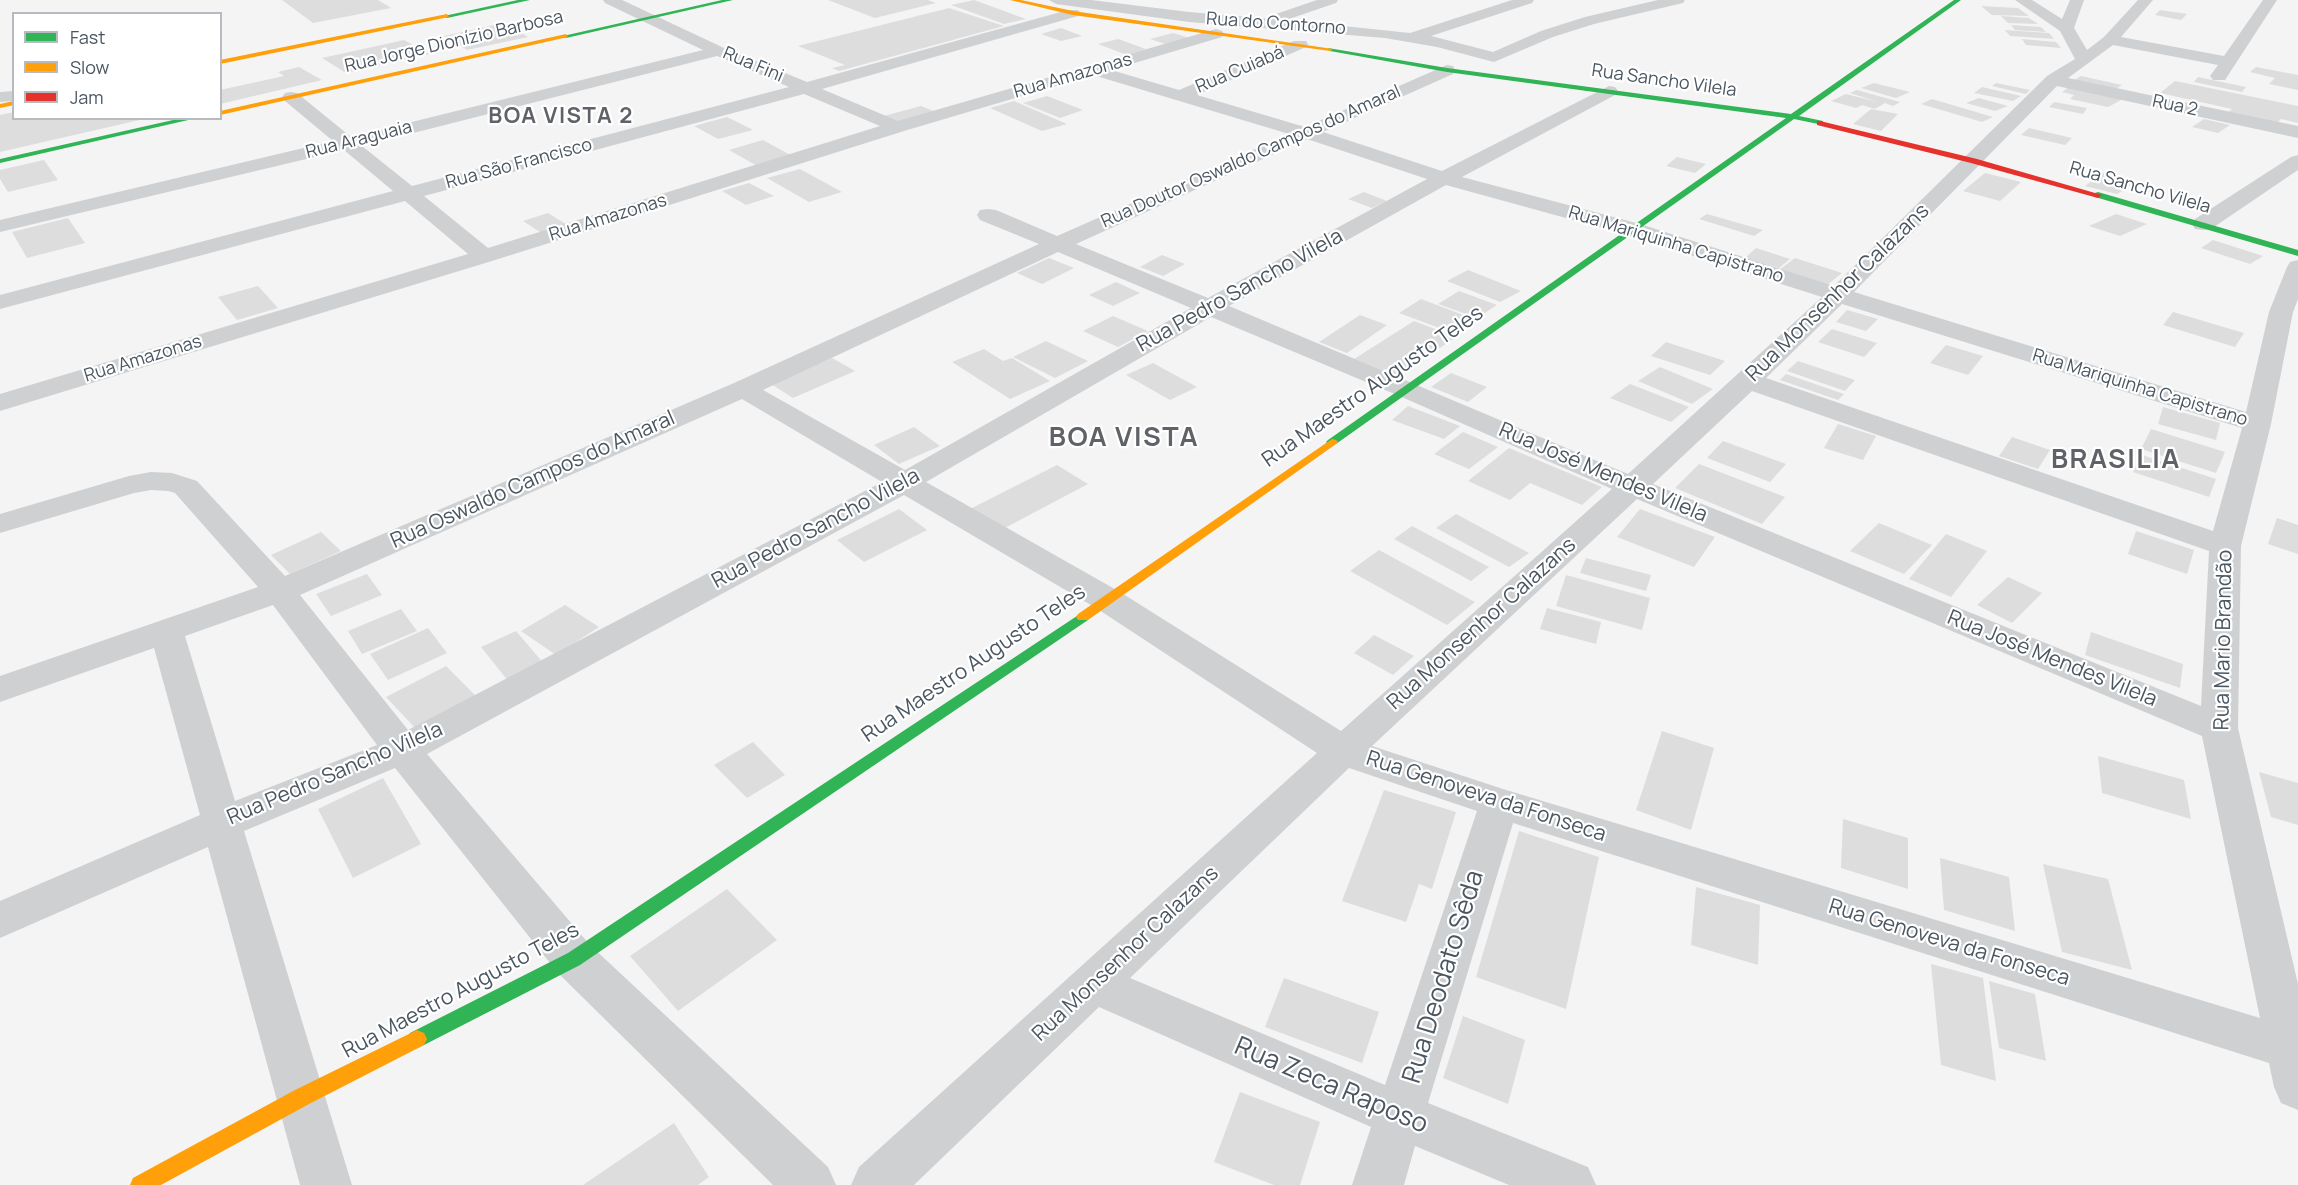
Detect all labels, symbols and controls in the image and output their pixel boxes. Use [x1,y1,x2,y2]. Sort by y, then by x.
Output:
street label: Rua Jorge Dionízio Barbosa [343,6,565,78]
street label: Rua do Contorno [1205,8,1347,40]
legend [12,12,222,120]
text: Fast [70,25,105,49]
street label: Rua Cuiabá [1192,42,1288,98]
street label: Rua Fini [719,43,787,87]
street label: Rua Amazonas [1011,49,1135,103]
text: Slow [70,55,109,79]
street label: Rua Sancho Vilela [1590,60,1738,102]
street label: Rua Doutor Oswaldo Campos do Amaral [1098,81,1404,233]
text: Jam [70,85,104,109]
street label: Rua 2 [2150,91,2200,121]
district label: BOA VISTA 2 [488,104,634,130]
street label: Rua Araguaia [304,116,414,164]
street label: Rua São Francisco [444,134,594,194]
street label: Rua Sancho Vilela [2067,158,2213,218]
street label: Rua Amazonas [547,190,669,246]
street label: Rua Monsenhor Calazans [1741,199,1935,387]
street label: Rua Mariquinha Capistrano [1566,202,1786,288]
street label: Rua Pedro Sancho Vilela [1133,224,1347,358]
street label: Rua Maestro Augusto Teles [1258,301,1488,473]
street label: Rua Amazonas [82,331,204,387]
street label: Rua Mariquinha Capistrano [2030,345,2250,431]
street label: Rua Oswaldo Campos do Amaral [387,406,679,554]
street label: Rua José Mendes Vilela [1495,418,1711,528]
district label: BOA VISTA [1049,422,1199,454]
district label: BRASILIA [2051,444,2181,476]
street label: Rua Pedro Sancho Vilela [708,464,924,594]
street label: Rua Monsenhor Calazans [1382,533,1582,715]
street label: Rua Mario Brandão [2210,549,2238,731]
street label: Rua Maestro Augusto Teles [857,580,1091,748]
street label: Rua José Mendes Vilela [1943,605,2161,713]
street label: Rua Pedro Sancho Vilela [224,717,446,831]
street label: Rua Genoveva da Fonseca [1363,746,1609,848]
street label: Rua Monsenhor Calazans [1028,861,1224,1047]
street label: Rua Deodato Sêda [1397,867,1491,1087]
street label: Rua Genoveva da Fonseca [1825,894,2073,992]
street label: Rua Maestro Augusto Teles [338,918,584,1064]
street label: Rua Zeca Raposo [1230,1031,1432,1141]

